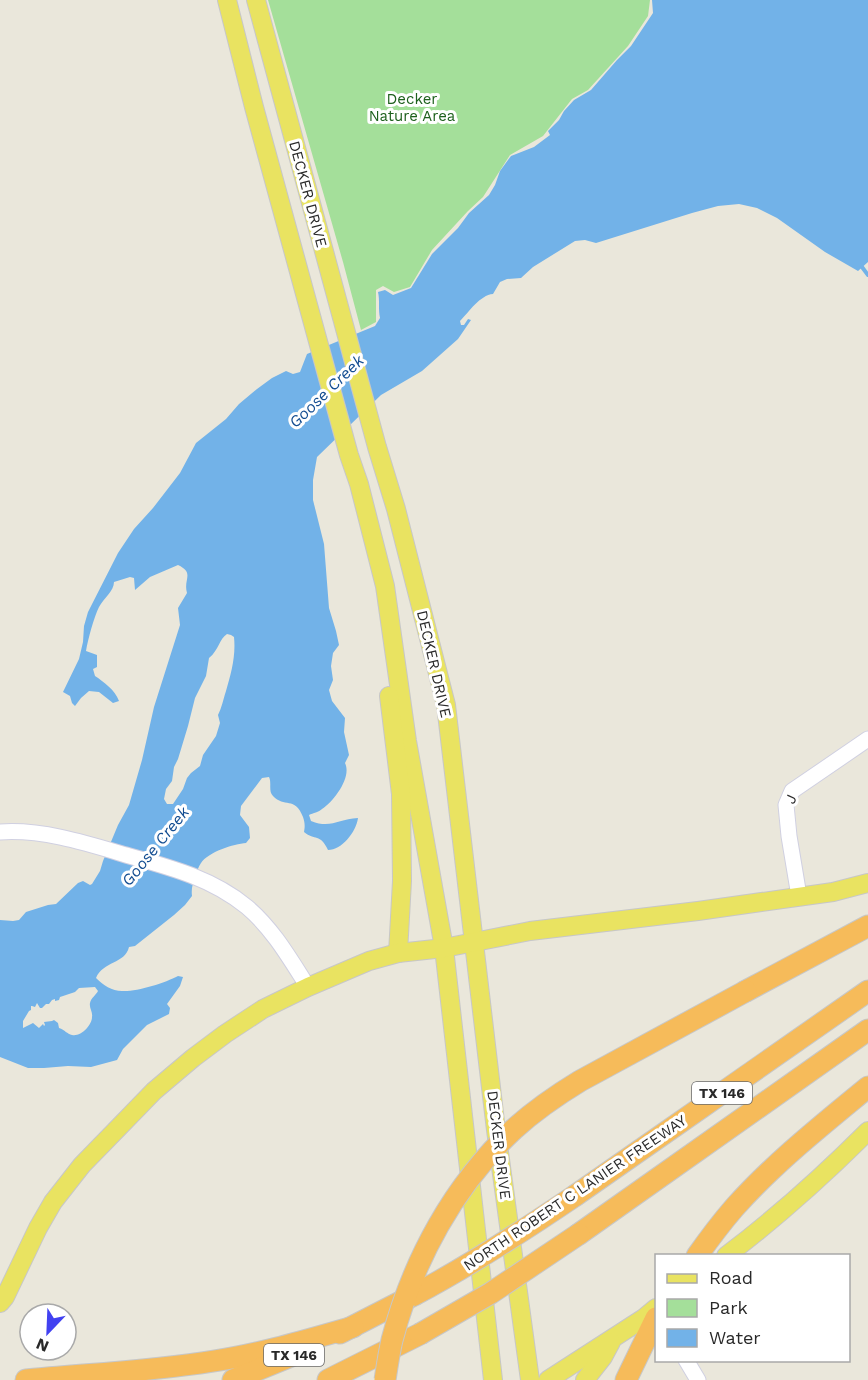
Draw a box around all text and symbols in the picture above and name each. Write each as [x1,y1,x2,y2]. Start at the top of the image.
park label: Decker Nature Area [369,90,456,125]
street label: DECKER DRIVE [285,139,331,249]
water label: Goose Creek [285,350,369,432]
street label: DECKER DRIVE [413,609,455,719]
street label: J [781,791,801,807]
water label: Goose Creek [118,802,194,890]
road number: TX 146 [692,1082,752,1104]
street label: DECKER DRIVE [483,1090,515,1200]
street label: NORTH ROBERT C LANIER FREEWAY [460,1111,690,1275]
legend [655,1254,850,1362]
text: Road [709,1267,753,1288]
text: Park [709,1297,748,1318]
north arrow [18,1302,78,1362]
text: Water [709,1327,761,1348]
text: N [33,1334,52,1356]
road number: TX 146 [264,1344,324,1366]

